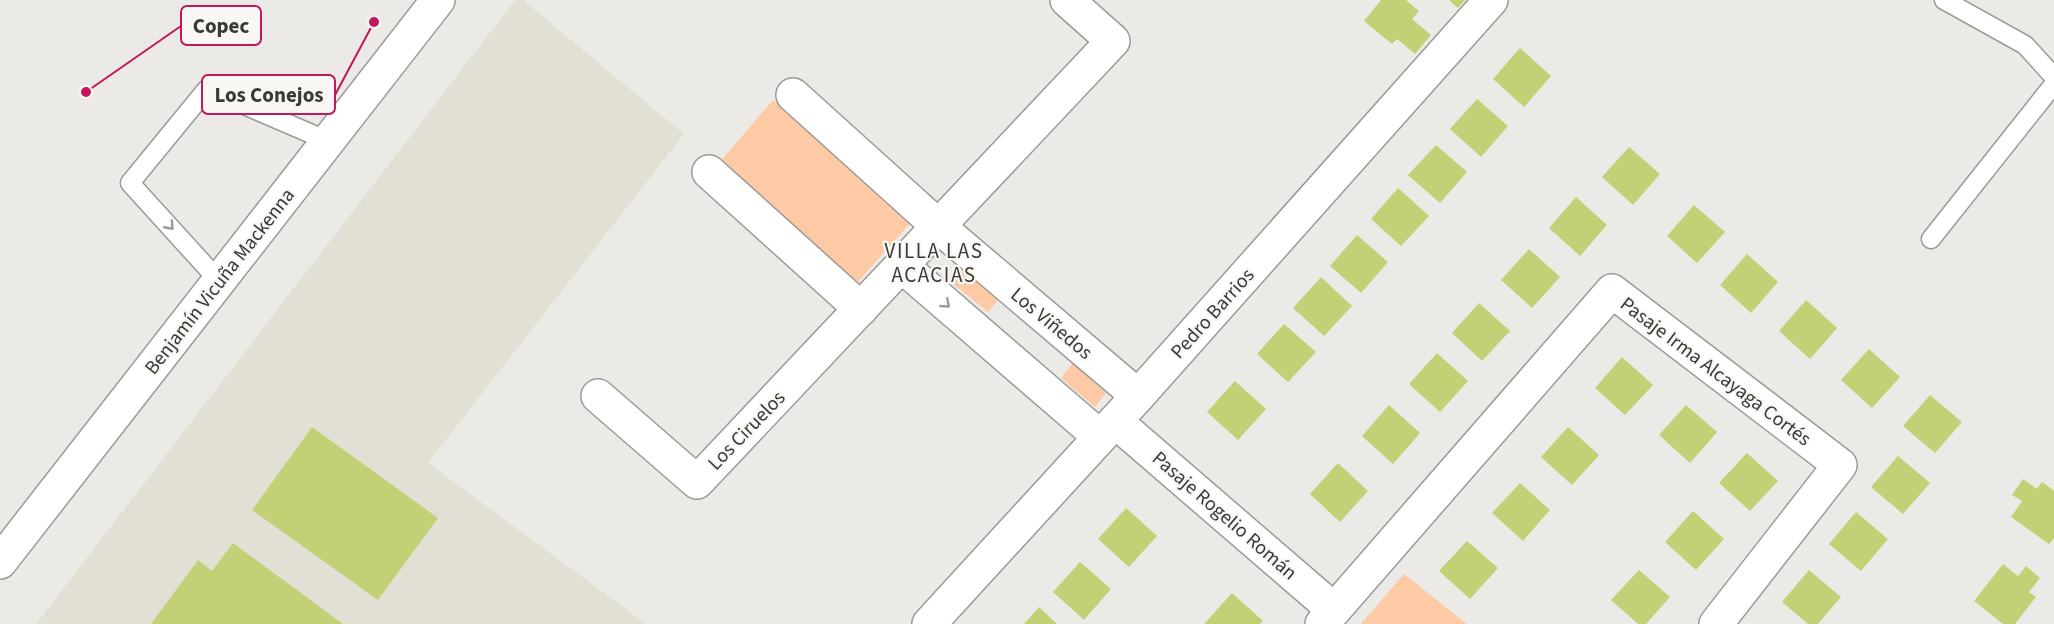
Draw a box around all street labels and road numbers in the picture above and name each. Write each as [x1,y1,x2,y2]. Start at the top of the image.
street label: Benjamín Vicuña Mackenna [138,183,301,381]
street label: Pedro Barrios [1164,262,1261,365]
street label: Los Viñedos [1004,281,1098,366]
street label: Pasaje Irma Alcayaga Cortés [1614,291,1817,453]
street label: Los Ciruelos [702,385,792,477]
street label: Pasaje Rogelio Román [1146,445,1303,587]

